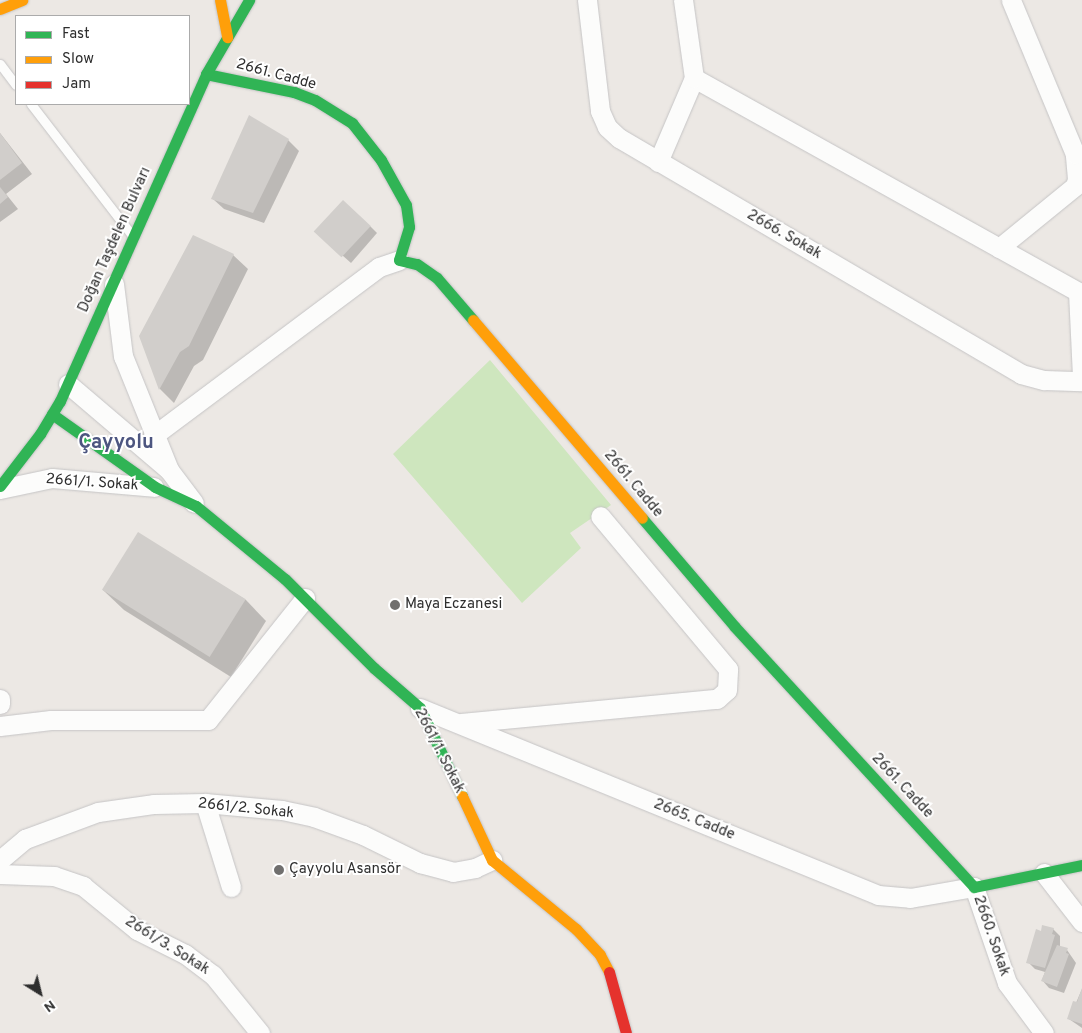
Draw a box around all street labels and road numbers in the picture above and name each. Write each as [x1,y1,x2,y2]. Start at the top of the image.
street label: 2661. Cadde [234,56,318,94]
street label: Doğan Taşdelen Bulvarı [75,164,155,316]
street label: 2666. Sokak [743,206,825,264]
street label: 2661. Cadde [600,447,666,521]
street label: 2661/1. Sokak [45,471,139,495]
street label: 2661/1. Sokak [410,705,468,797]
street label: 2661. Cadde [867,750,937,822]
street label: 2661/2. Sokak [197,795,295,823]
street label: 2665. Cadde [651,796,737,844]
street label: 2660. Sokak [969,893,1013,979]
street label: 2661/3. Sokak [121,913,213,979]

